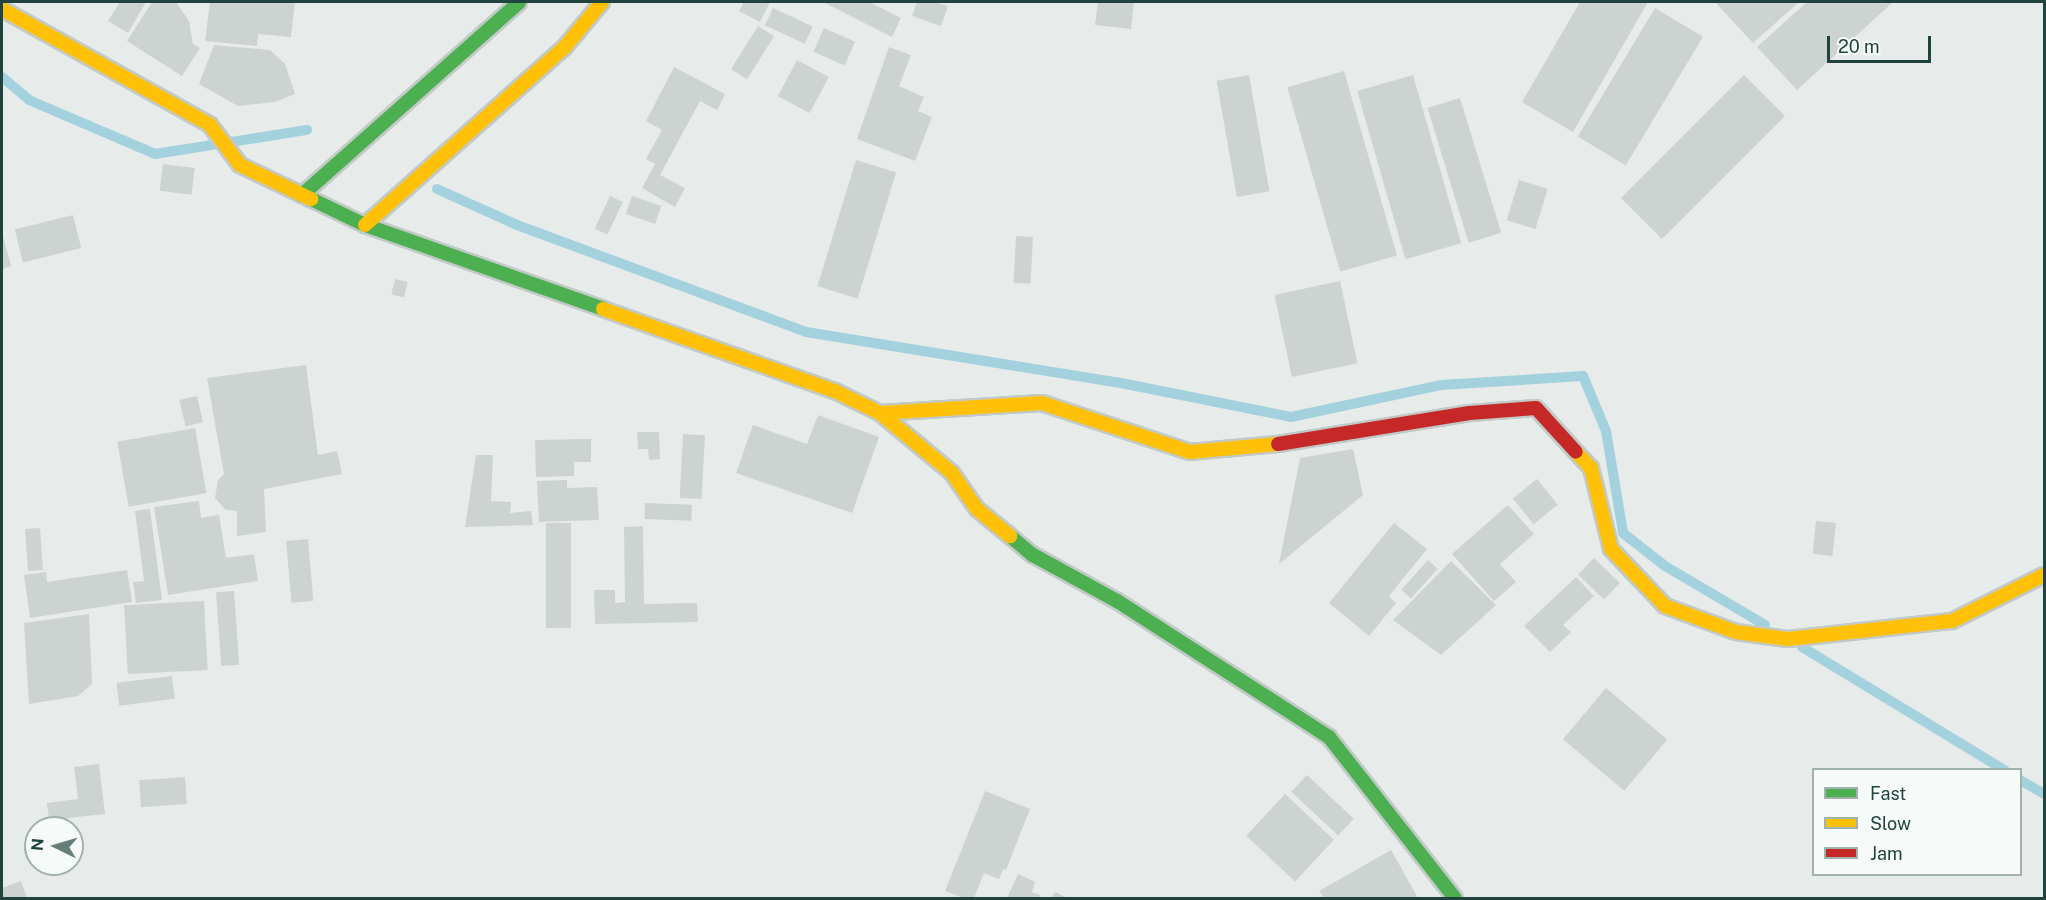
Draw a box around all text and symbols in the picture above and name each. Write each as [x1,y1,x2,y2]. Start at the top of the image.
scale bar [1830,24,1934,62]
text: 20 m [1838,36,1880,57]
legend [1812,768,2022,876]
text: Fast [1870,783,1906,804]
text: Slow [1870,813,1911,834]
north arrow [24,816,84,876]
text: N [28,838,48,852]
text: Jam [1870,843,1903,864]

